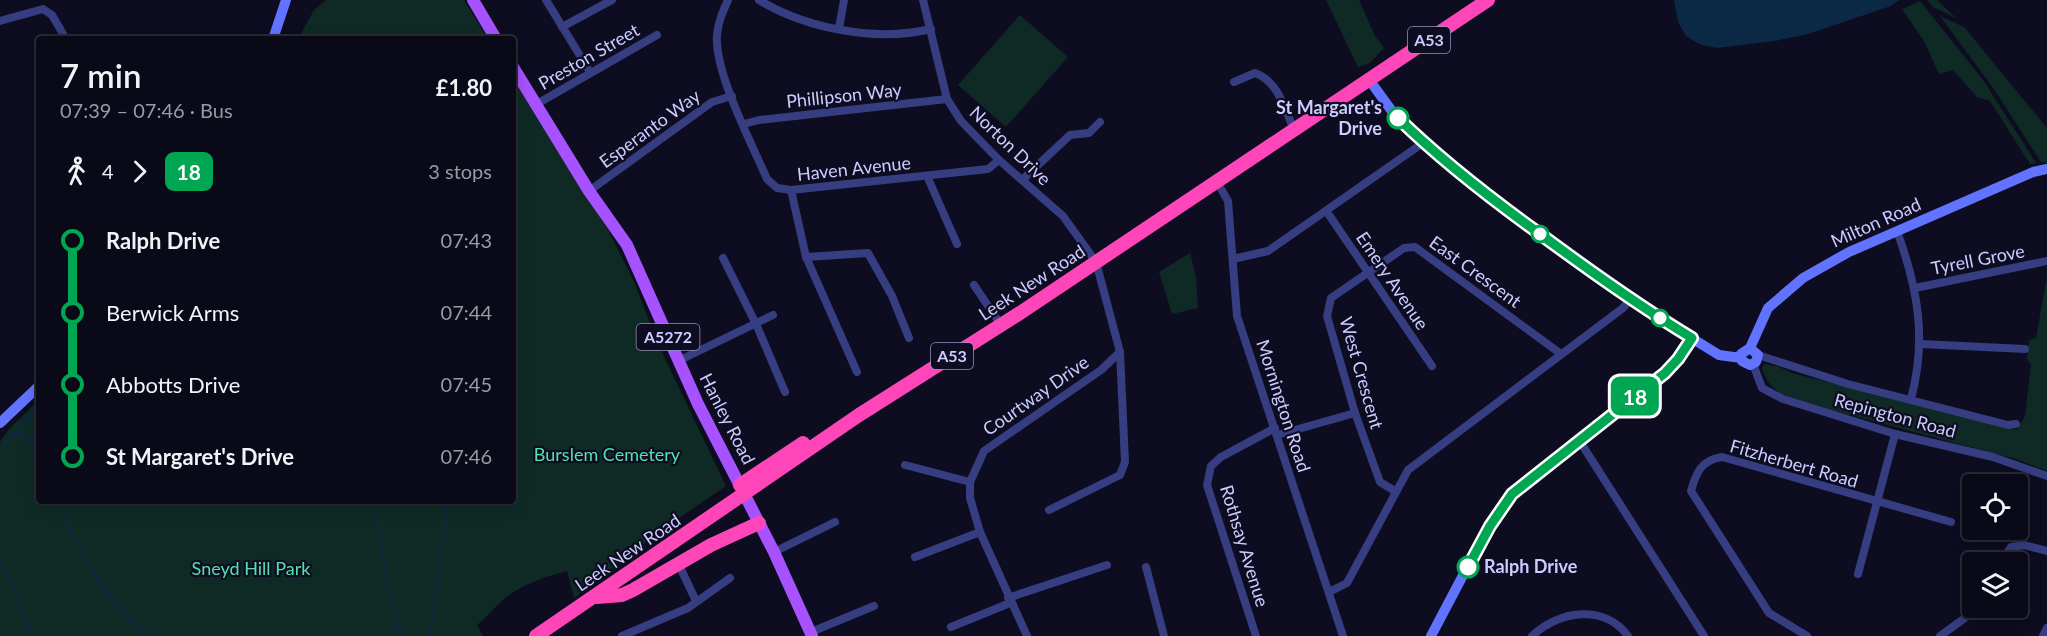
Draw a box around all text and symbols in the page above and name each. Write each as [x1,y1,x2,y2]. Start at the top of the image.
street label: Preston Street [534,18,643,94]
road number: A53 [1408,27,1450,53]
text: 7 min [60,55,141,95]
text: £1.80 [436,74,492,101]
street label: Phillipson Way [785,78,903,112]
street label: Esperanto Way [595,84,705,172]
place label: St Margaret's Drive [1276,96,1382,139]
text: 07:39 – 07:46 · Bus [60,98,233,122]
street label: Norton Drive [966,101,1056,189]
marker: St Margaret's Drive [1387,107,1409,129]
street label: Haven Avenue [796,151,912,185]
icon: walk [60,155,93,188]
icon: forward [123,155,156,188]
text: 4 [102,159,114,183]
text: 18 [177,159,201,184]
text: 3 stops [428,159,492,183]
street label: Milton Road [1827,192,1924,252]
unlabelled marker [1531,225,1549,243]
text: Ralph Drive [106,227,220,254]
street label: Emery Avenue [1352,227,1434,334]
text: 07:43 [441,228,492,252]
street label: East Crescent [1425,231,1526,312]
street label: Tyrell Grove [1929,239,2026,279]
street label: Leek New Road [974,240,1089,325]
text: Berwick Arms [106,299,239,326]
text: 07:44 [441,300,492,324]
unlabelled marker [1651,309,1669,327]
street label: West Crescent [1335,314,1389,432]
road number: A5272 [636,324,700,350]
street label: Mornington Road [1252,337,1316,475]
road number: A53 [931,343,973,369]
street label: Courtway Drive [978,351,1093,440]
street label: Hanley Road [696,369,760,468]
text: Abbotts Drive [106,371,240,398]
text: 07:45 [441,372,492,396]
line badge: 18 [1608,376,1662,416]
text: 18 [1623,384,1647,409]
street label: Repington Road [1832,388,1959,442]
street label: Fitzherbert Road [1728,434,1861,492]
text: St Margaret's Drive [106,443,294,470]
park label: Burslem Cemetery [534,443,681,465]
text: 07:46 [441,444,492,468]
map controls [1962,474,2028,618]
button: locate [1962,474,2028,540]
street label: Rothsay Avenue [1216,482,1274,609]
street label: Leek New Road [570,509,684,596]
button: layers [1962,552,2028,618]
place label: Ralph Drive [1484,555,1578,577]
marker: Ralph Drive [1457,556,1479,578]
park label: Sneyd Hill Park [192,557,311,579]

